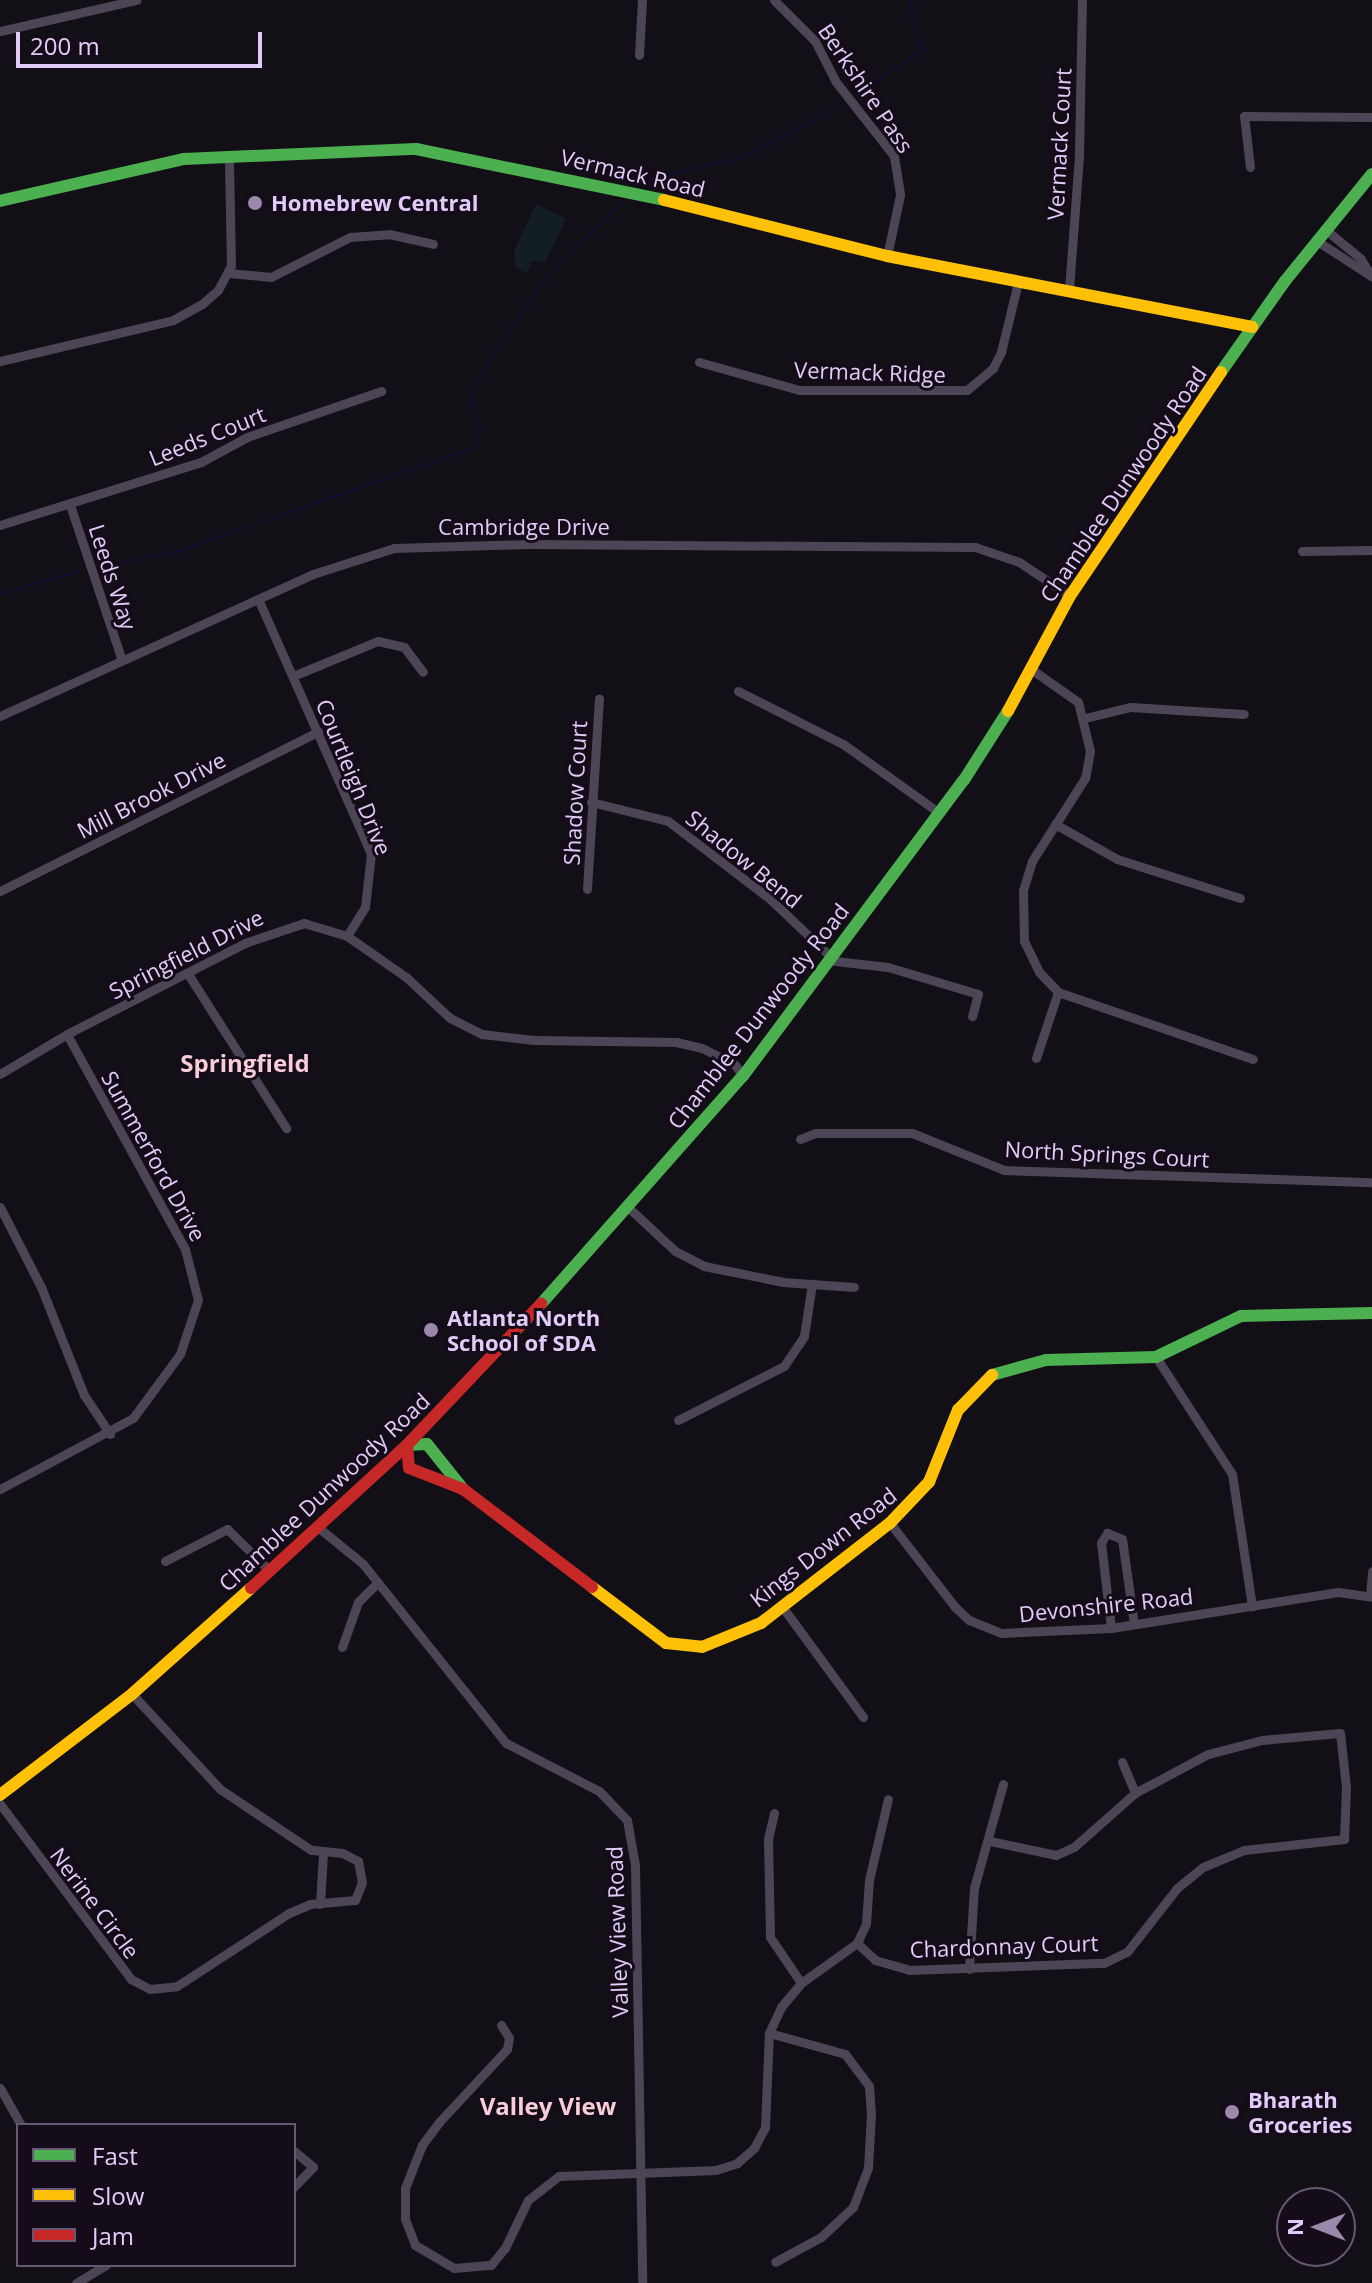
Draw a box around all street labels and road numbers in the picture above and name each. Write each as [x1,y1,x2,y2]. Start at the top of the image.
street label: Berkshire Pass [813,18,919,158]
street label: Vermack Court [1042,67,1076,221]
street label: Vermack Road [558,144,708,202]
street label: Vermack Ridge [794,356,946,388]
street label: Chamblee Dunwoody Road [1034,361,1212,607]
street label: Leeds Court [145,401,269,471]
street label: Cambridge Drive [438,514,610,540]
street label: Leeds Way [84,521,142,633]
street label: Courtleigh Drive [311,695,397,859]
street label: Shadow Court [558,720,592,866]
street label: Mill Brook Drive [72,746,230,844]
street label: Shadow Bend [681,804,807,914]
street label: Chamblee Dunwoody Road [662,898,854,1134]
street label: Springfield Drive [105,904,267,1004]
street label: Summerford Drive [96,1066,212,1246]
street label: North Springs Court [1004,1135,1210,1173]
street label: Chamblee Dunwoody Road [213,1387,435,1597]
street label: Kings Down Road [744,1482,902,1612]
street label: Devonshire Road [1018,1583,1194,1627]
street label: Nerine Circle [45,1842,145,1964]
street label: Valley View Road [601,1846,633,2018]
street label: Chardonnay Court [909,1930,1099,1962]

